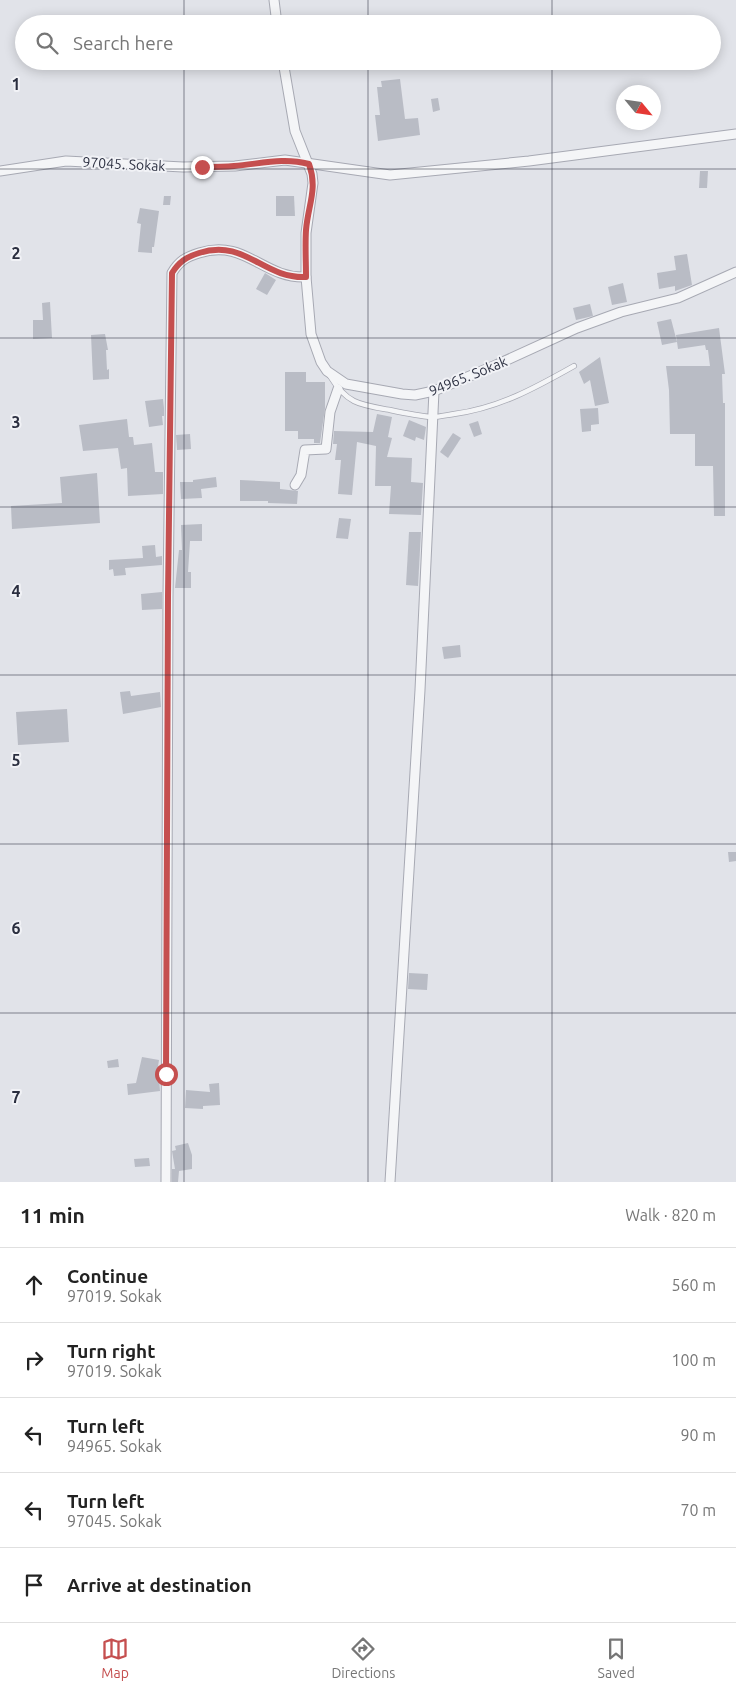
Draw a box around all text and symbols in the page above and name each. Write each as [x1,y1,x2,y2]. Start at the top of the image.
search box [15,15,721,70]
icon: search [33,29,61,57]
text: Search here [73,32,173,54]
text: 1 [11,75,21,93]
north arrow [616,85,661,130]
street label: 97045. Sokak [82,154,166,174]
route end [191,156,214,179]
text: 2 [11,244,21,262]
street label: 94965. Sokak [427,353,509,399]
text: 3 [11,413,21,431]
text: 4 [11,582,21,600]
text: 5 [11,751,21,769]
text: 6 [11,919,21,937]
route start [155,1063,178,1086]
text: 7 [11,1088,21,1106]
text: 11 min [20,1203,85,1227]
text: Walk · 820 m [625,1206,716,1224]
text: Continue [67,1265,148,1287]
icon: ahead [20,1271,48,1299]
text: 560 m [671,1276,716,1294]
text: 97019. Sokak [67,1287,162,1305]
text: Turn right [67,1340,155,1362]
icon: right [20,1346,48,1374]
text: 100 m [671,1351,716,1369]
text: 97019. Sokak [67,1362,162,1380]
text: Turn left [67,1415,145,1437]
icon: left [20,1421,48,1449]
text: 90 m [680,1426,716,1444]
text: 94965. Sokak [67,1437,162,1455]
text: Turn left [67,1490,145,1512]
icon: left [20,1496,48,1524]
text: 70 m [680,1501,716,1519]
text: 97045. Sokak [67,1512,162,1530]
icon: arrive [20,1571,48,1599]
text: Arrive at destination [67,1574,252,1596]
tab: Map [101,1635,129,1681]
tab: Directions [331,1635,395,1681]
tab: Saved [598,1635,635,1681]

